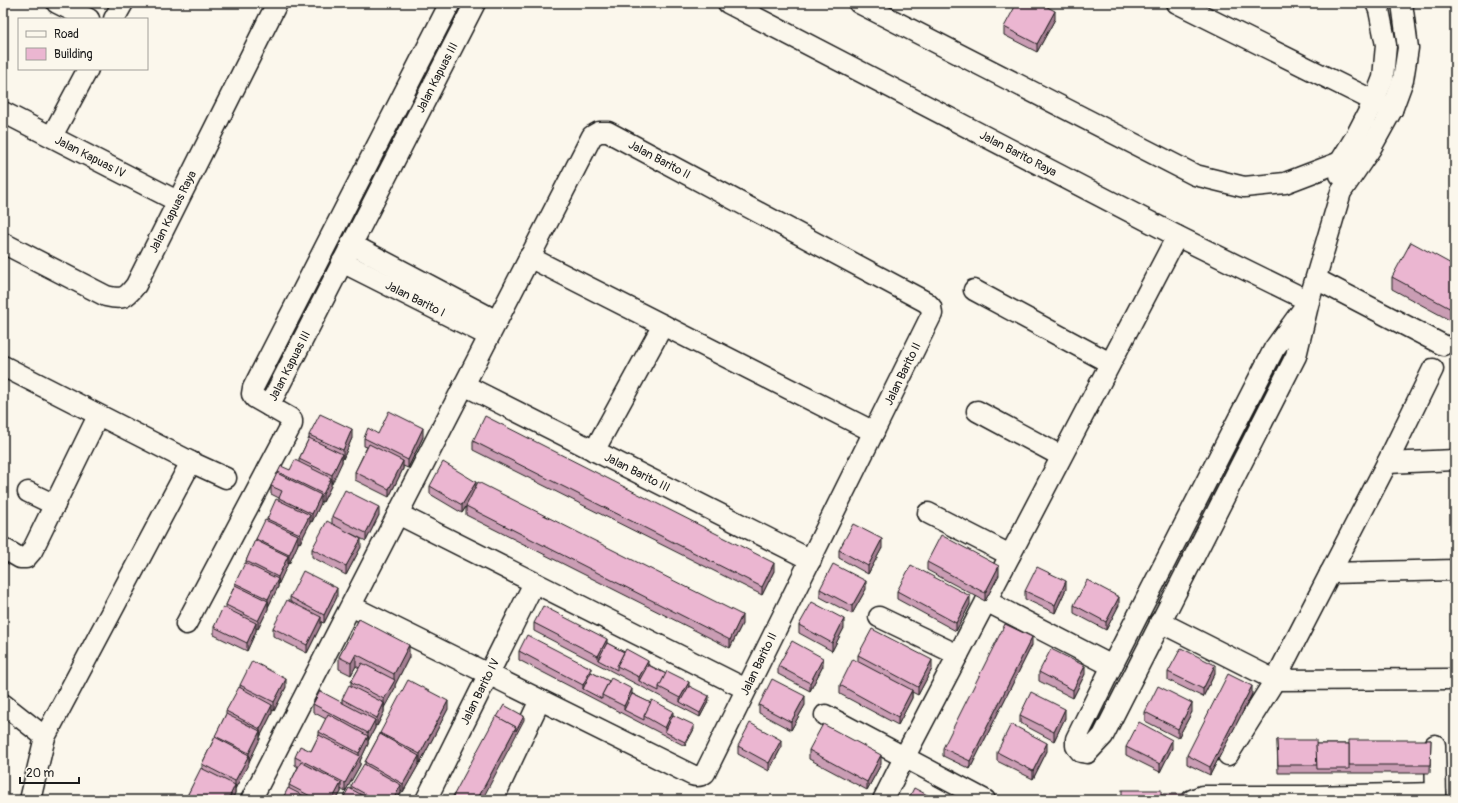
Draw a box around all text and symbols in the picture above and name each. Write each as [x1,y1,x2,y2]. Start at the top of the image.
legend [18,18,148,70]
text: Road [54,27,79,42]
street label: Jalan Kapuas III [413,40,461,115]
text: Building [54,47,93,62]
street label: Jalan Barito Raya [977,127,1060,180]
street label: Jalan Kapuas IV [52,132,128,181]
street label: Jalan Barito II [626,137,693,182]
street label: Jalan Kapuas Raya [146,168,200,255]
street label: Jalan Barito I [383,278,448,320]
street label: Jalan Kapuas III [265,328,314,404]
street label: Jalan Barito II [881,340,925,408]
street label: Jalan Barito III [602,450,673,495]
street label: Jalan Barito II [737,630,781,698]
street label: Jalan Barito IV [457,656,503,727]
scale bar [20,759,79,785]
text: 20 m [26,766,55,781]

